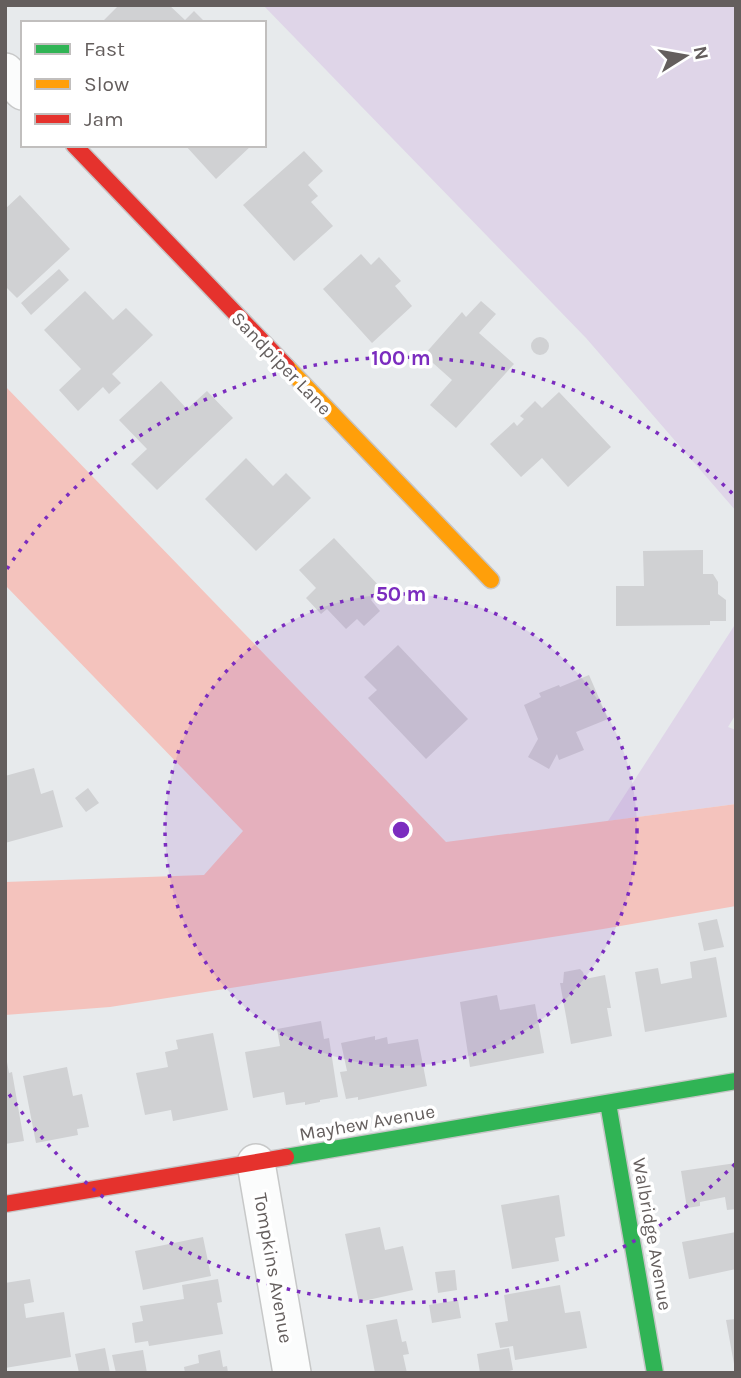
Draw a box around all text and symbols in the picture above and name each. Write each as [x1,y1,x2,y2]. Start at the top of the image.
legend [21,21,266,147]
north arrow [650,21,720,91]
text: Fast [84,37,125,61]
text: N [689,44,713,62]
text: Slow [84,72,129,96]
text: Jam [84,107,124,131]
street label: Sandpiper Lane [227,308,336,420]
text: 100 m [371,346,431,370]
text: 50 m [376,582,426,606]
centre of rings [389,818,413,842]
street label: Mayhew Avenue [298,1100,437,1146]
street label: Walbridge Avenue [628,1156,676,1312]
street label: Tompkins Avenue [249,1191,297,1345]

